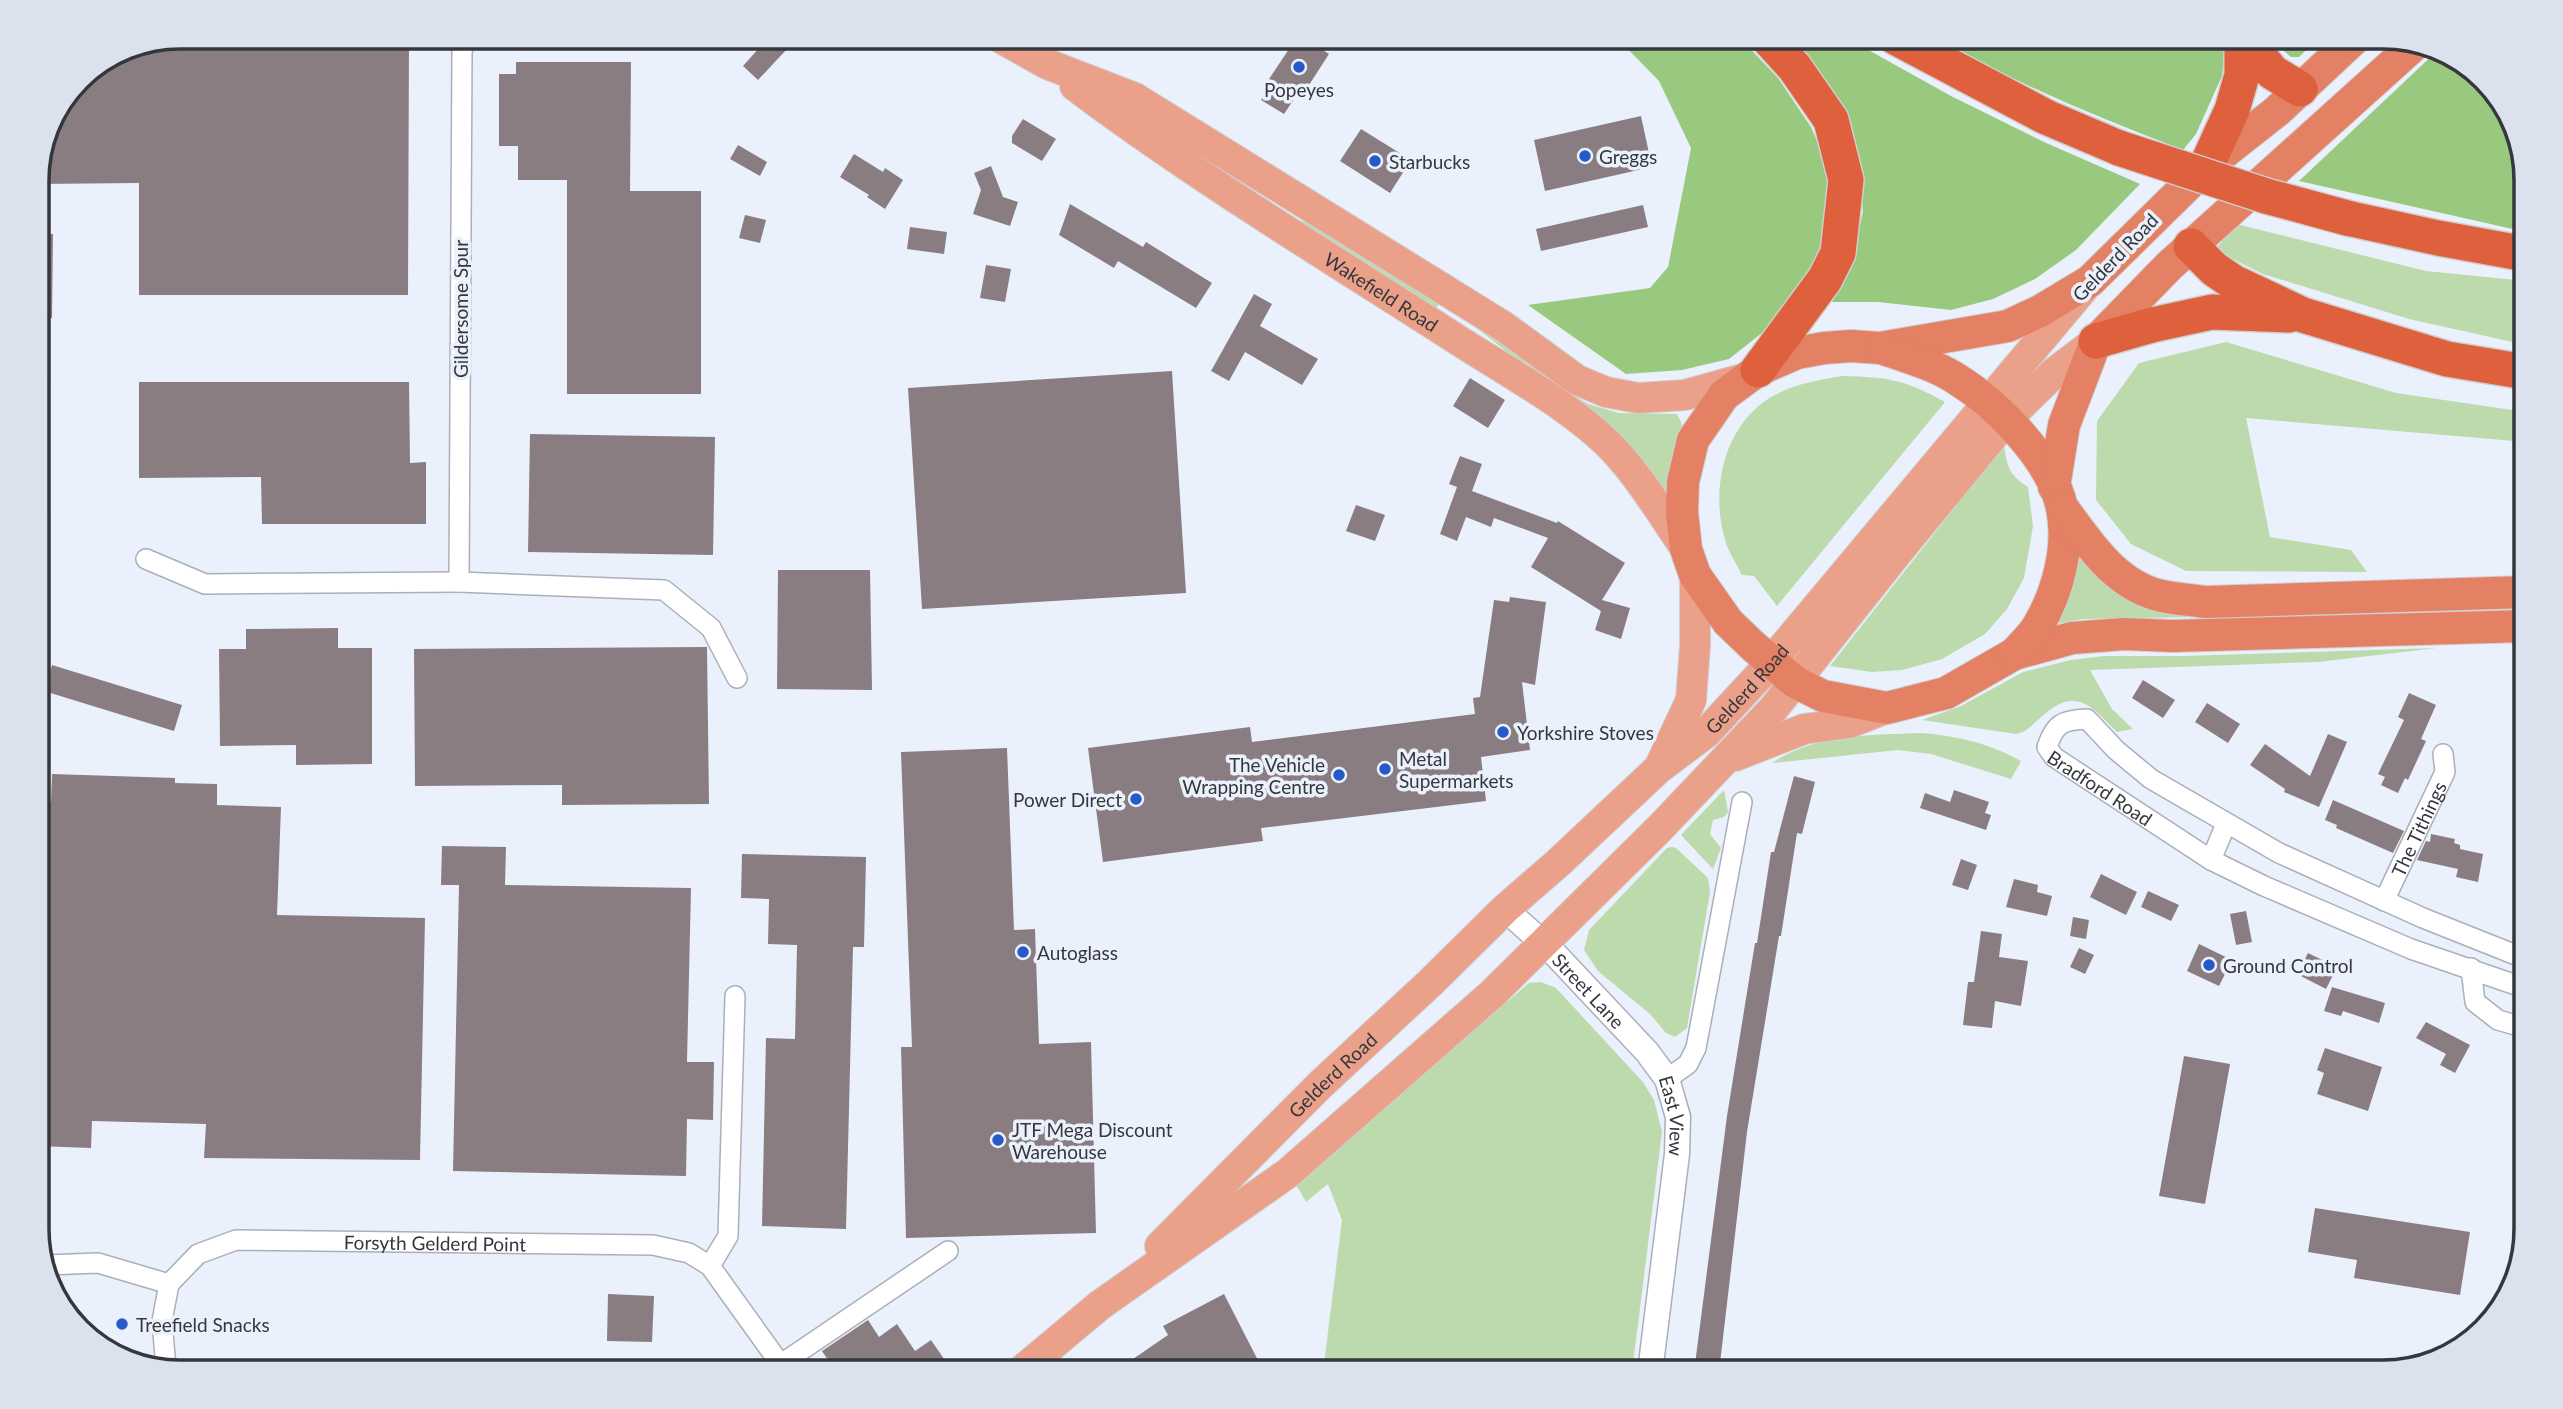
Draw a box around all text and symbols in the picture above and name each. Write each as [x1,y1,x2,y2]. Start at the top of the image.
marker: Popeyes [1291,59,1307,75]
place label: Popeyes [1264,78,1334,101]
place label: Greggs [1599,145,1657,168]
marker: Greggs [1577,148,1593,164]
place label: Starbucks [1389,150,1470,173]
marker: Starbucks [1367,153,1383,169]
street label: Gelderd Road [2067,208,2163,306]
street label: Gildersome Spur [449,240,472,378]
street label: Wakefield Road [1320,247,1443,336]
street label: Gelderd Road [1700,639,1793,738]
place label: Yorkshire Stoves [1517,721,1654,744]
marker: Yorkshire Stoves [1495,724,1511,740]
street label: Bradford Road [2044,745,2157,830]
place label: Metal Supermarkets [1399,747,1513,792]
place label: The Vehicle Wrapping Centre [1182,753,1325,798]
marker: Metal Supermarkets [1377,761,1393,777]
marker: The Vehicle Wrapping Centre [1331,767,1347,783]
street label: The Tithings [2386,777,2450,880]
place label: Power Direct [1013,788,1122,811]
marker: Power Direct [1128,791,1144,807]
place label: Autoglass [1037,941,1118,964]
marker: Autoglass [1015,944,1031,960]
street label: Street Lane [1548,948,1630,1033]
place label: Ground Control [2223,954,2353,977]
marker: Ground Control [2201,957,2217,973]
street label: Gelderd Road [1283,1027,1381,1122]
street label: East View [1655,1073,1690,1156]
place label: JTF Mega Discount Warehouse [1012,1118,1173,1163]
marker: JTF Mega Discount Warehouse [990,1132,1006,1148]
street label: Forsyth Gelderd Point [344,1230,526,1255]
place label: Treefield Snacks [136,1313,270,1336]
marker: Treefield Snacks [114,1316,130,1332]

